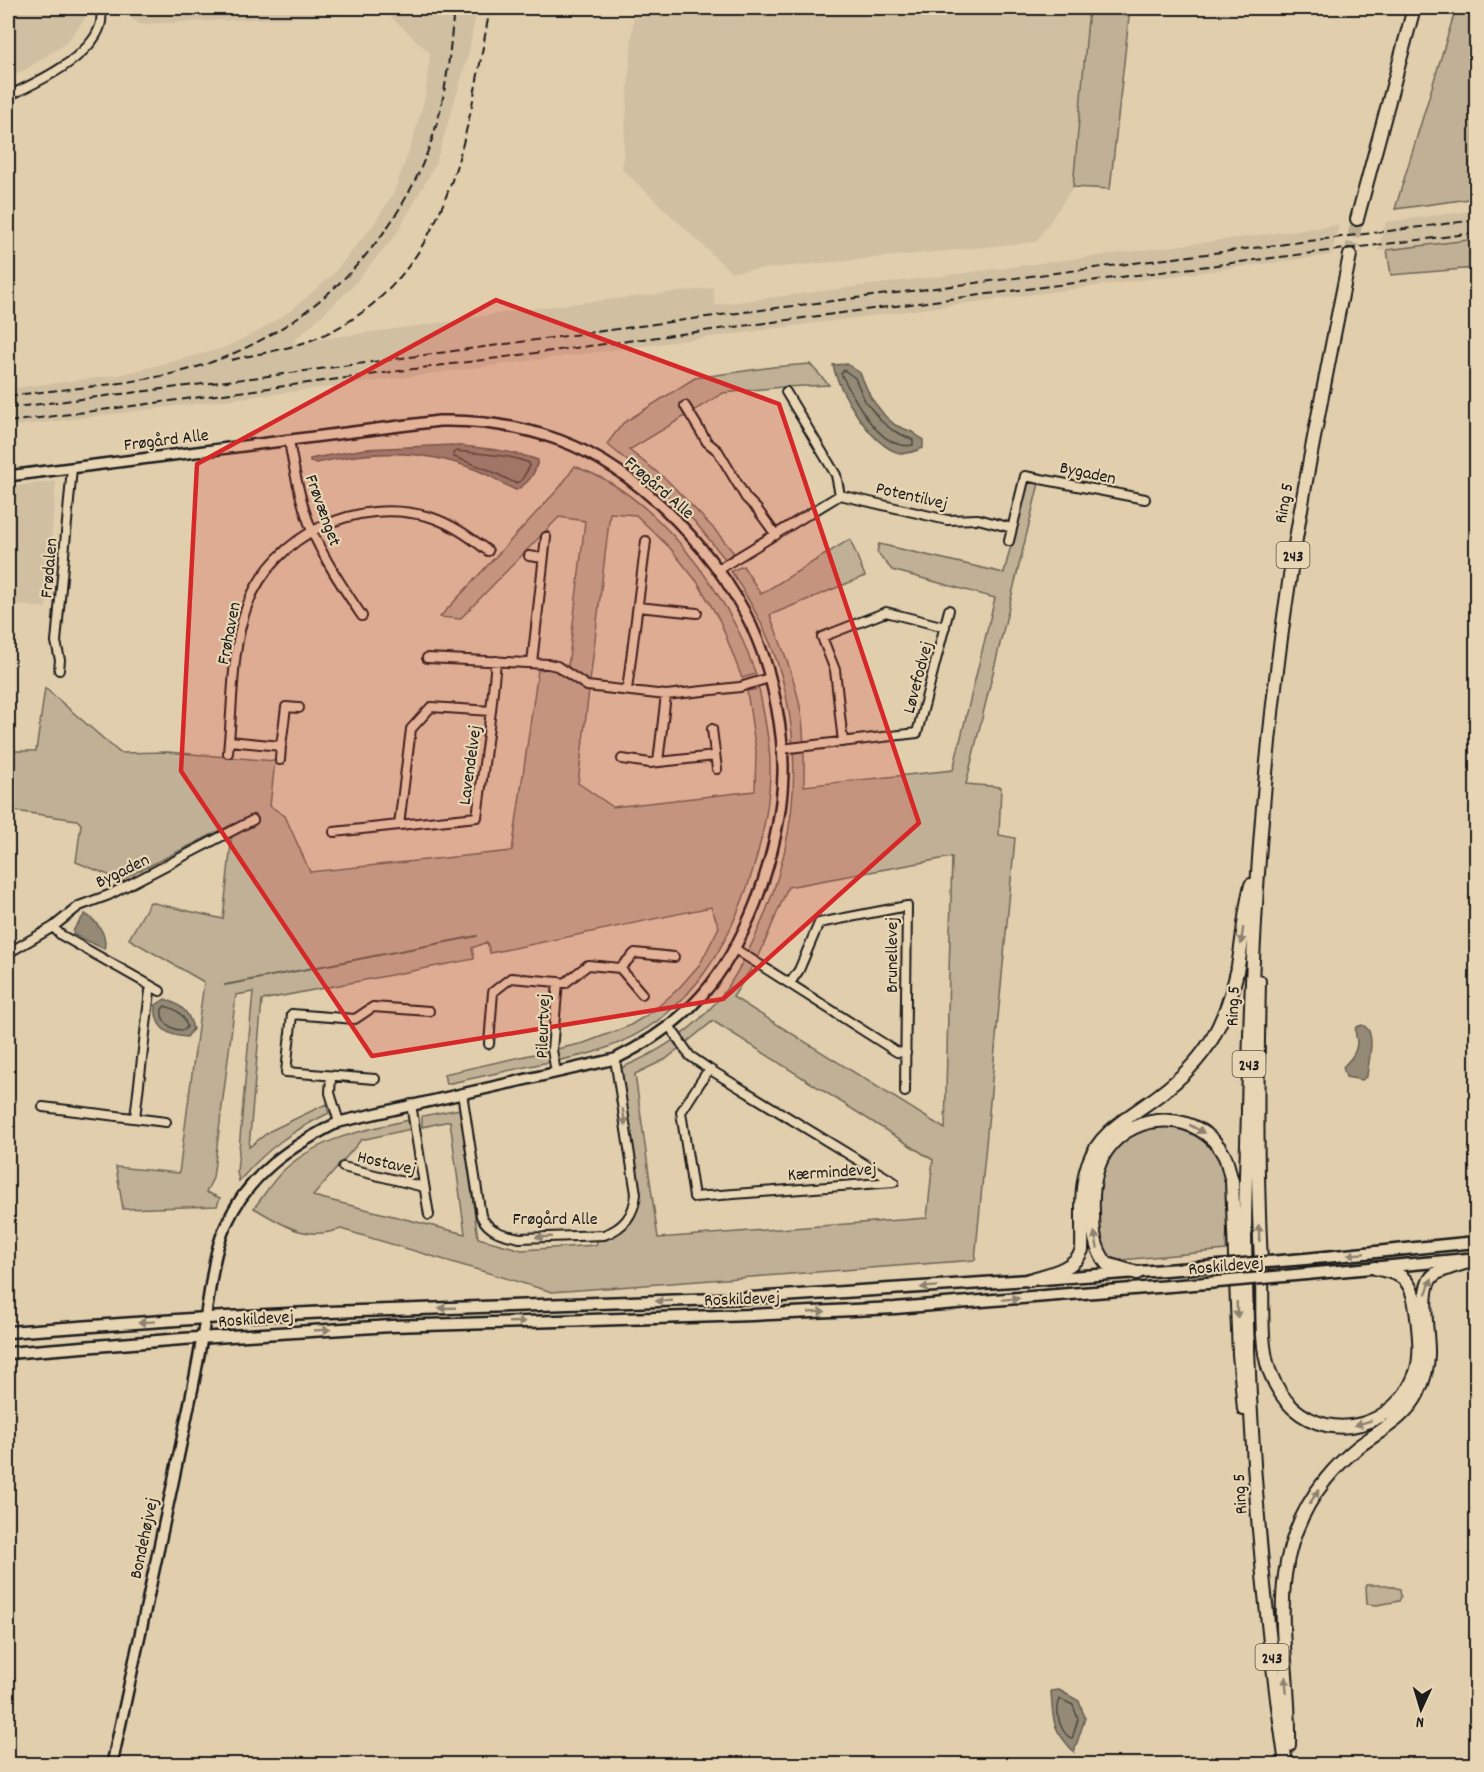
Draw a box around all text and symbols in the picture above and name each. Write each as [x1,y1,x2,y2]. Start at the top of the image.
street label: Frøgård Alle [123,424,210,459]
street label: Frøgård Alle [618,452,699,526]
street label: Bygaden [1057,456,1118,493]
street label: Frøvænget [297,472,346,551]
street label: Potentilvej [873,477,950,518]
street label: Ring 5 [1270,481,1301,526]
street label: Frødalen [35,537,66,599]
road number: 243 [1276,542,1310,568]
street label: Frøhaven [212,600,249,667]
street label: Løvefodvej [898,639,941,716]
street label: Lavendelvej [454,724,489,807]
street label: Bygaden [92,849,154,896]
street label: Brunellevej [881,917,906,993]
one-way arrow [1237,927,1246,946]
street label: Ring 5 [1221,985,1248,1027]
street label: Pileurtvej [531,993,558,1059]
road number: 243 [1232,1051,1266,1077]
one-way arrow [619,1107,628,1126]
one-way arrow [1189,1124,1206,1134]
street label: Hostavej [354,1146,418,1183]
street label: Kærmindevej [787,1158,877,1189]
street label: Frøgård Alle [512,1208,598,1233]
one-way arrow [1255,1223,1264,1242]
one-way arrow [1090,1231,1100,1249]
one-way arrow [534,1232,553,1242]
one-way arrow [1346,1249,1365,1259]
street label: Roskildevej [1187,1252,1265,1283]
one-way arrow [1424,1277,1434,1295]
one-way arrow [920,1282,939,1292]
street label: Roskildevej [704,1287,780,1314]
one-way arrow [1002,1294,1021,1304]
one-way arrow [655,1296,674,1306]
one-way arrow [1233,1301,1242,1320]
one-way arrow [438,1303,457,1313]
street label: Roskildevej [217,1305,295,1336]
one-way arrow [807,1307,826,1316]
one-way arrow [137,1317,156,1327]
one-way arrow [508,1318,527,1327]
one-way arrow [313,1326,332,1335]
one-way arrow [1354,1419,1372,1428]
street label: Ring 5 [1228,1473,1255,1515]
one-way arrow [1308,1489,1319,1505]
street label: Bondehøjvej [125,1496,166,1581]
road number: 243 [1256,1644,1288,1670]
one-way arrow [1282,1676,1291,1695]
north arrow [1391,1679,1451,1739]
text: N [1415,1710,1425,1733]

